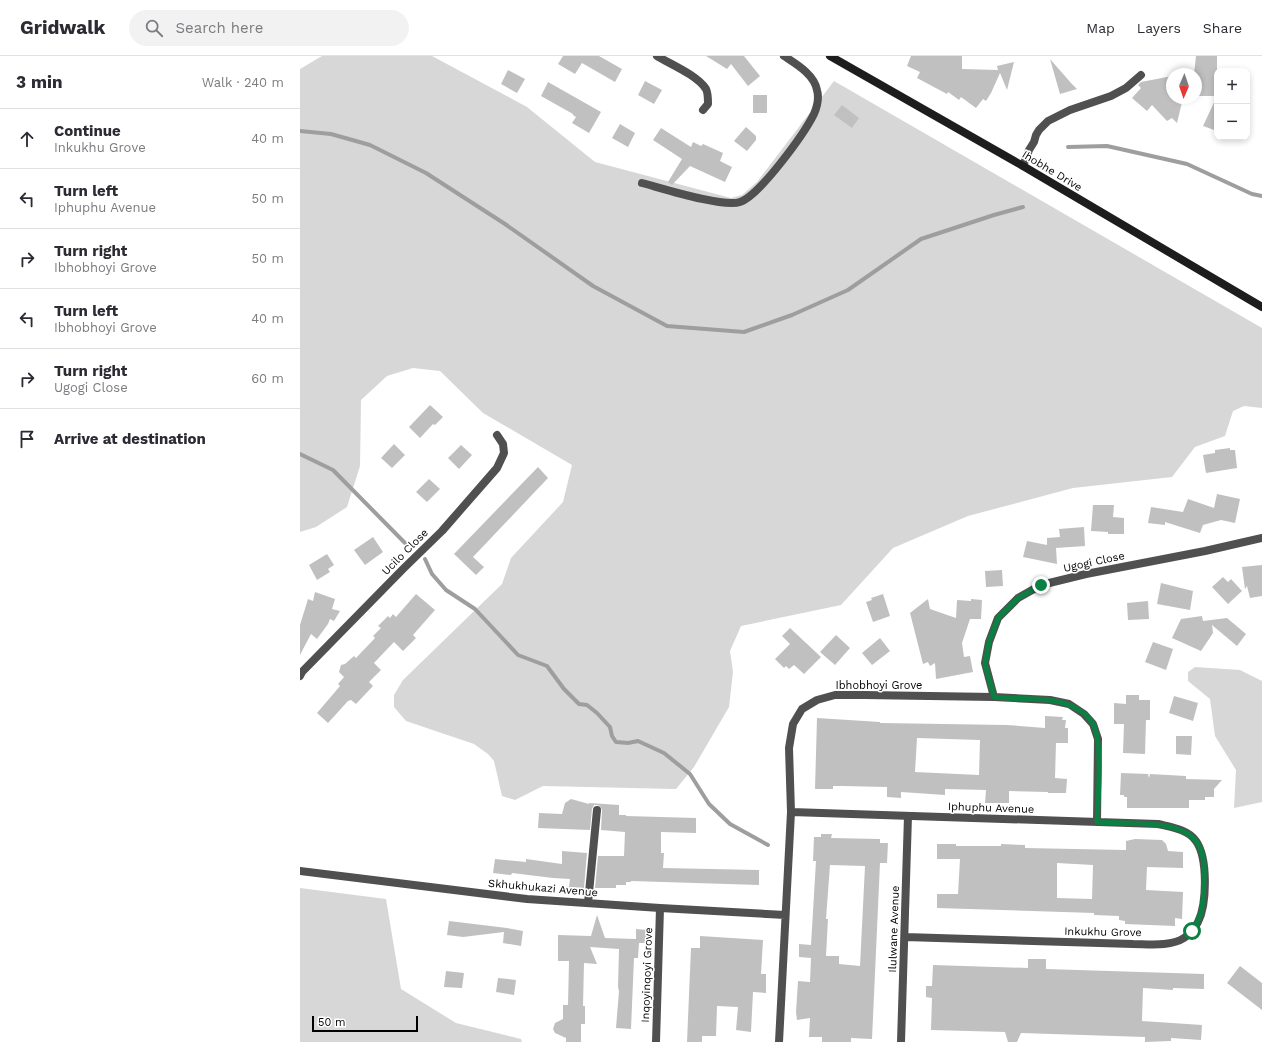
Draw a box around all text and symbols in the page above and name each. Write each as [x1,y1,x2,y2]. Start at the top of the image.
search box [129,10,409,46]
text: Gridwalk [20,16,105,39]
icon: search [143,17,165,39]
text: Search here [175,19,263,37]
text: Map [1086,20,1115,36]
text: Layers [1137,20,1181,36]
text: Share [1203,20,1242,36]
north arrow [1166,68,1202,104]
map controls [1214,68,1250,140]
button: + [1214,68,1250,104]
text: 3 min [16,72,62,92]
text: Walk · 240 m [202,75,284,90]
button: − [1214,104,1250,140]
text: Continue [54,122,121,140]
icon: ahead [16,128,38,150]
text: 40 m [251,131,284,146]
text: Inkukhu Grove [54,140,146,155]
street label: Ihobhe Drive [1020,148,1084,194]
text: Turn left [54,182,118,200]
icon: left [16,188,38,210]
text: 50 m [252,191,284,206]
text: Iphuphu Avenue [54,200,156,215]
text: Turn right [54,242,127,260]
icon: right [16,248,38,270]
text: 50 m [252,251,284,266]
text: Ibhobhoyi Grove [54,260,157,275]
text: Turn left [54,302,118,320]
icon: left [16,308,38,330]
text: 40 m [251,311,284,326]
text: Ibhobhoyi Grove [54,320,157,335]
text: Turn right [54,362,127,380]
icon: right [16,368,38,390]
text: 60 m [251,371,284,386]
text: Ugogi Close [54,380,128,395]
icon: arrive [16,428,38,450]
text: Arrive at destination [54,430,206,448]
street label: Ucilo Close [379,526,431,578]
street label: Ugogi Close [1062,549,1126,575]
route end [1032,576,1050,594]
street label: Ibhobhoyi Grove [836,679,922,692]
street label: Iphuphu Avenue [948,800,1034,816]
street label: Skhukhukazi Avenue [488,877,598,899]
street label: Ilulwane Avenue [886,885,902,973]
route start [1183,922,1201,940]
street label: Inkukhu Grove [1064,925,1142,939]
street label: Inqoyinqoyi Grove [639,927,655,1023]
scale bar [312,1014,418,1033]
text: 50 m [318,1016,345,1029]

